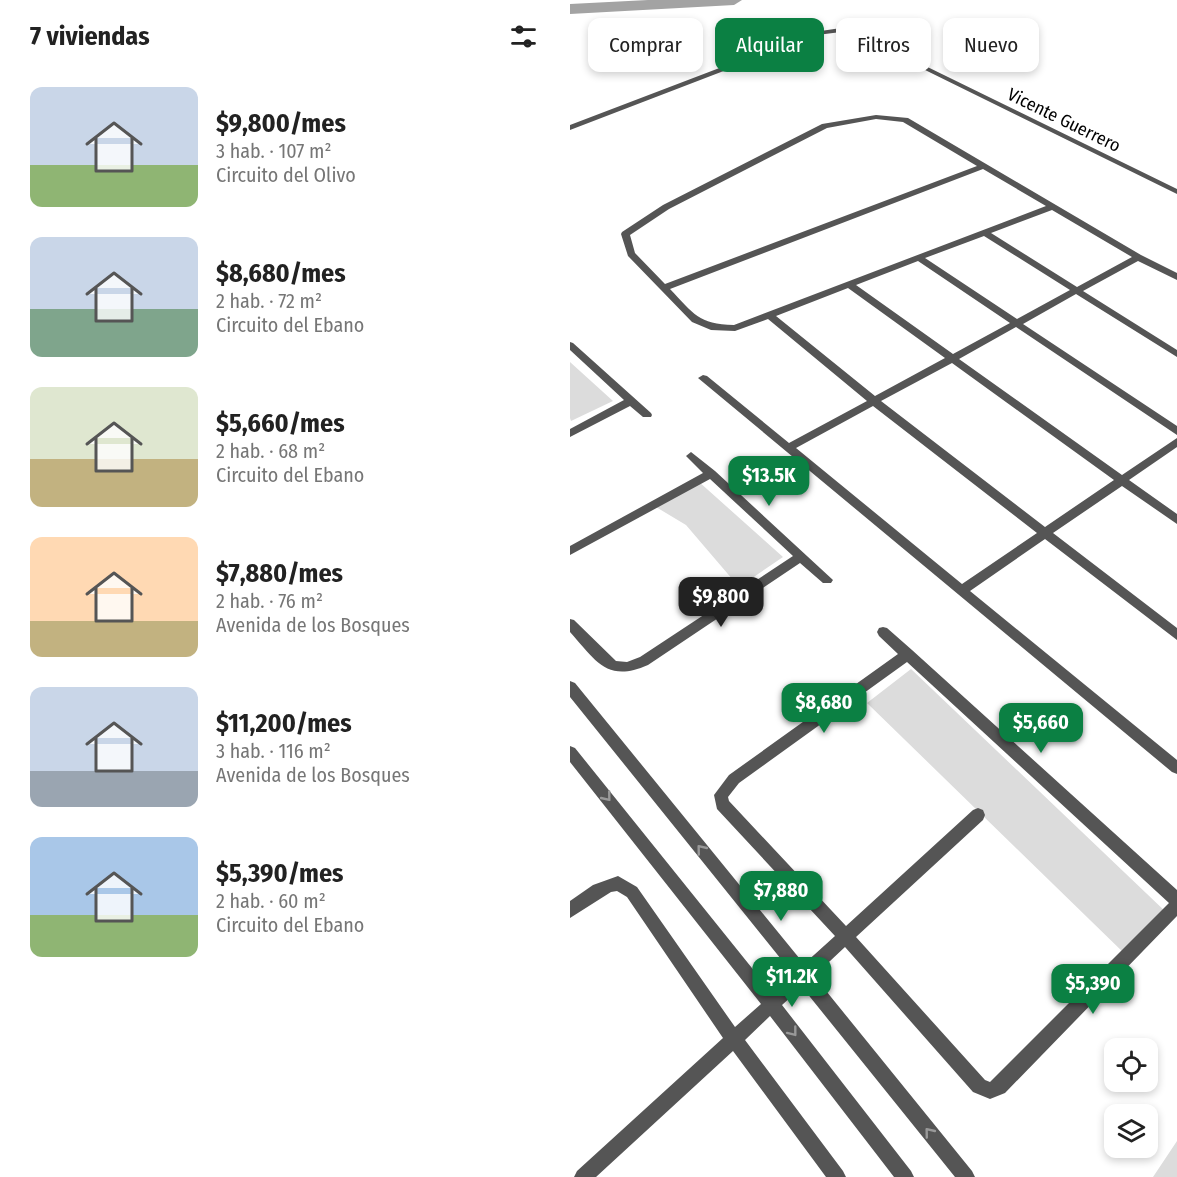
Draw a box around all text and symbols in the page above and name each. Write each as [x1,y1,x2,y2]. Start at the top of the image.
chip: Comprar [588,18,703,72]
chip: Alquilar [715,18,824,72]
chip: Filtros [836,18,931,72]
chip: Nuevo [943,18,1039,72]
icon: filters [507,20,540,53]
text: 7 viviendas [30,21,150,52]
street label: Vicente Guerrero [1004,83,1124,157]
text: $9,800/mes [216,108,346,139]
icon: home [78,111,150,183]
text: 3 hab. · 107 m² [216,139,332,163]
text: Circuito del Olivo [216,163,356,187]
text: $8,680/mes [216,258,346,289]
icon: home [78,261,150,333]
text: 2 hab. · 72 m² [216,289,322,313]
text: Circuito del Ebano [216,313,364,337]
text: $5,660/mes [216,408,345,439]
icon: home [78,411,150,483]
text: 2 hab. · 68 m² [216,439,325,463]
pin: $13.5K [720,456,818,507]
text: Circuito del Ebano [216,463,364,487]
text: $13.5K [742,463,796,487]
text: $7,880/mes [216,558,343,589]
icon: home [78,561,150,633]
pin: $9,800 [672,577,770,628]
text: $9,800 [693,584,749,608]
text: 2 hab. · 76 m² [216,589,323,613]
text: Avenida de los Bosques [216,613,410,637]
pin: $8,680 [775,683,873,734]
text: $8,680 [796,690,852,714]
pin: $5,660 [992,703,1090,754]
text: $11,200/mes [216,708,352,739]
text: $5,660 [1013,710,1069,734]
icon: home [78,711,150,783]
text: 3 hab. · 116 m² [216,739,331,763]
text: Avenida de los Bosques [216,763,410,787]
one-way arrow [599,791,610,802]
one-way arrow [697,845,708,856]
text: $5,390/mes [216,858,344,889]
icon: home [78,861,150,933]
pin: $7,880 [732,871,830,922]
text: $7,880 [754,878,808,902]
text: 2 hab. · 60 m² [216,889,326,913]
text: Circuito del Ebano [216,913,364,937]
pin: $11.2K [743,957,841,1008]
text: $11.2K [766,964,818,988]
pin: $5,390 [1044,964,1142,1015]
text: $5,390 [1065,971,1121,995]
one-way arrow [786,1025,797,1036]
map controls [1104,1038,1158,1158]
button: locate [1104,1038,1158,1092]
button: layers [1104,1104,1158,1158]
one-way arrow [925,1127,936,1138]

